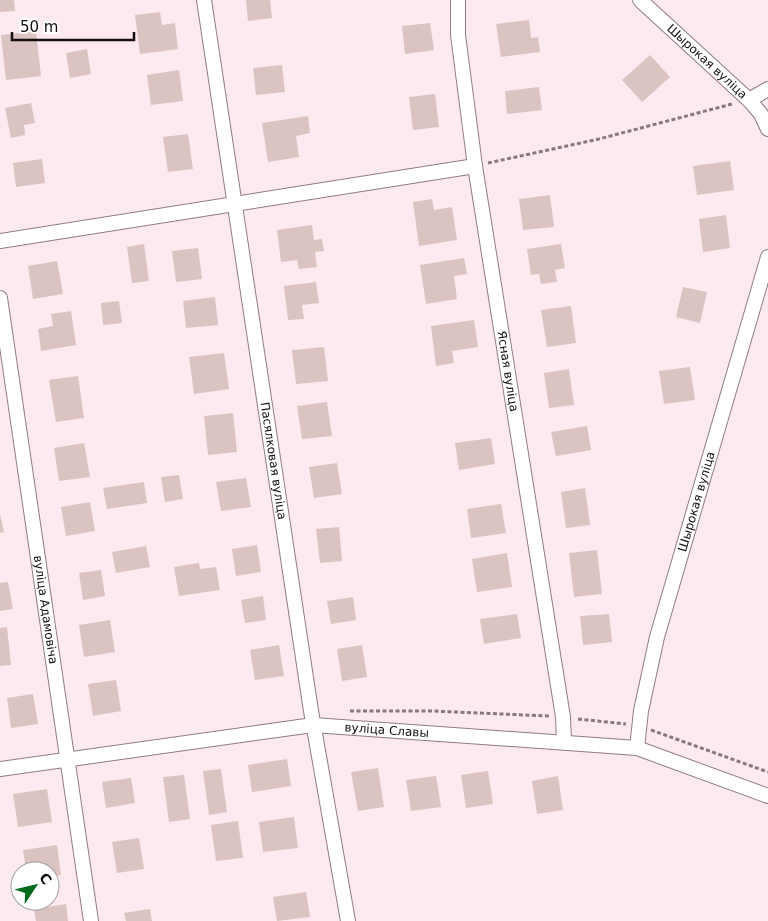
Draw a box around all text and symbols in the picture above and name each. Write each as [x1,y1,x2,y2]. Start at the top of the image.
scale bar [12,10,135,42]
text: 50 m [20,18,58,36]
street label: Шырокая вуліца [664,21,750,102]
street label: Ясная вуліца [494,330,521,413]
street label: Пасялковая вуліца [258,401,289,521]
street label: Шырокая вуліца [675,450,718,553]
street label: вуліца Адамовіча [31,554,60,665]
street label: вуліца Славы [344,720,429,740]
north arrow [10,861,60,911]
text: С [36,870,55,887]

